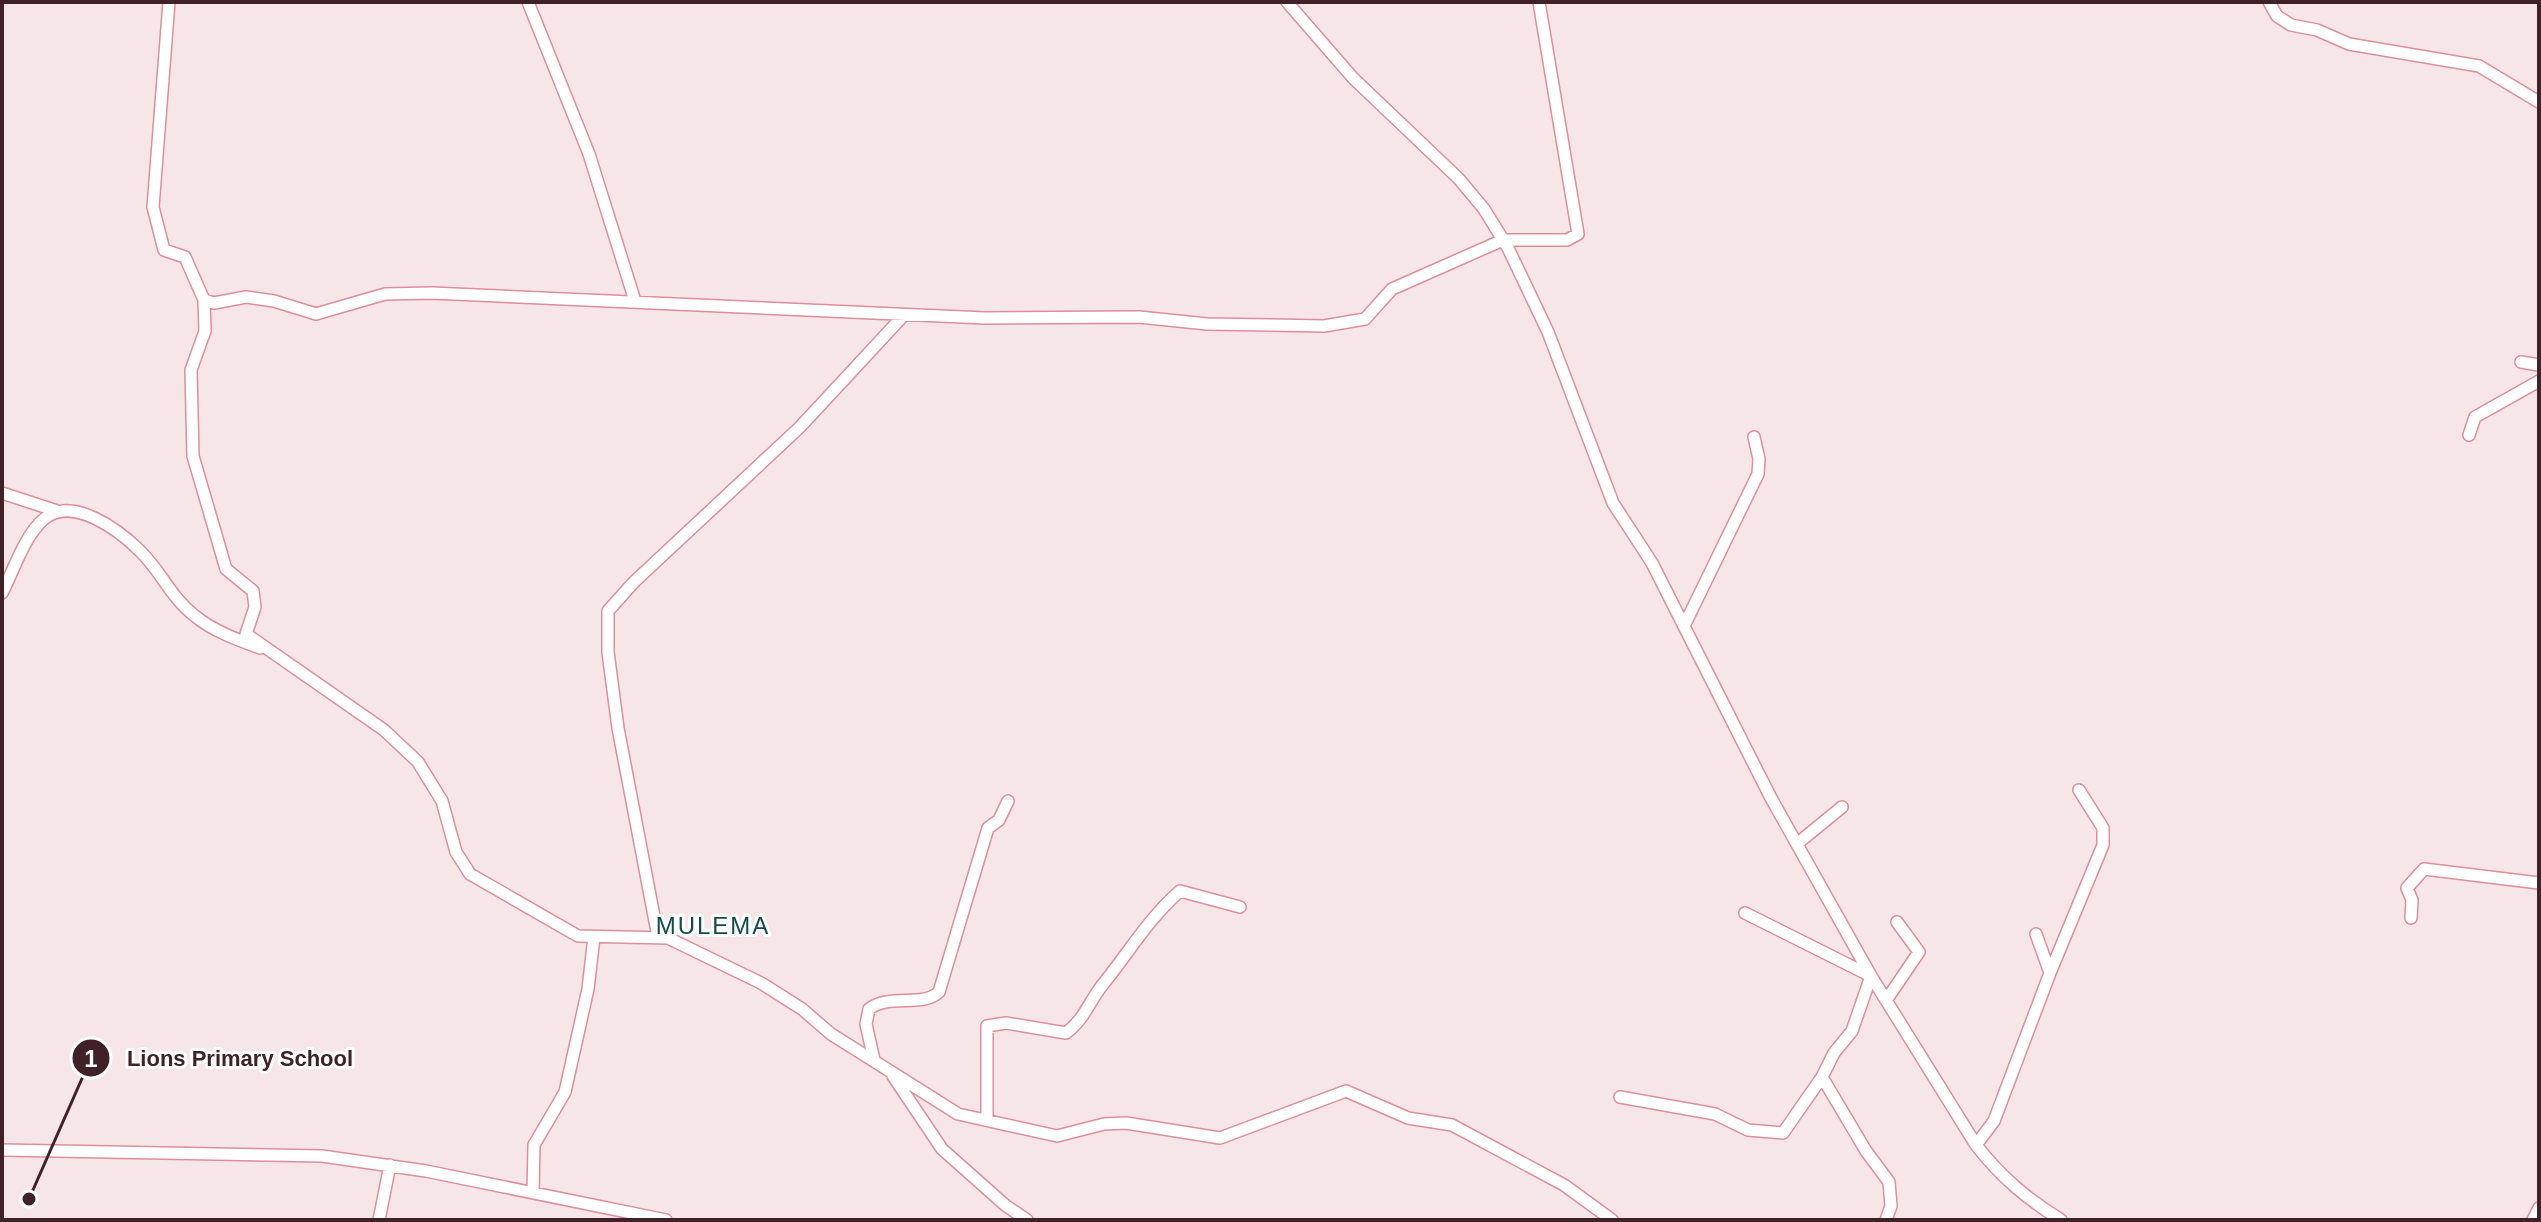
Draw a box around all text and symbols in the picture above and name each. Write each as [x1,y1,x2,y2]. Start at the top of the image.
district label: MULEMA [656,912,770,939]
callout: Lions Primary School [71,1035,369,1081]
text: 1 [84,1045,98,1072]
text: Lions Primary School [127,1046,353,1071]

